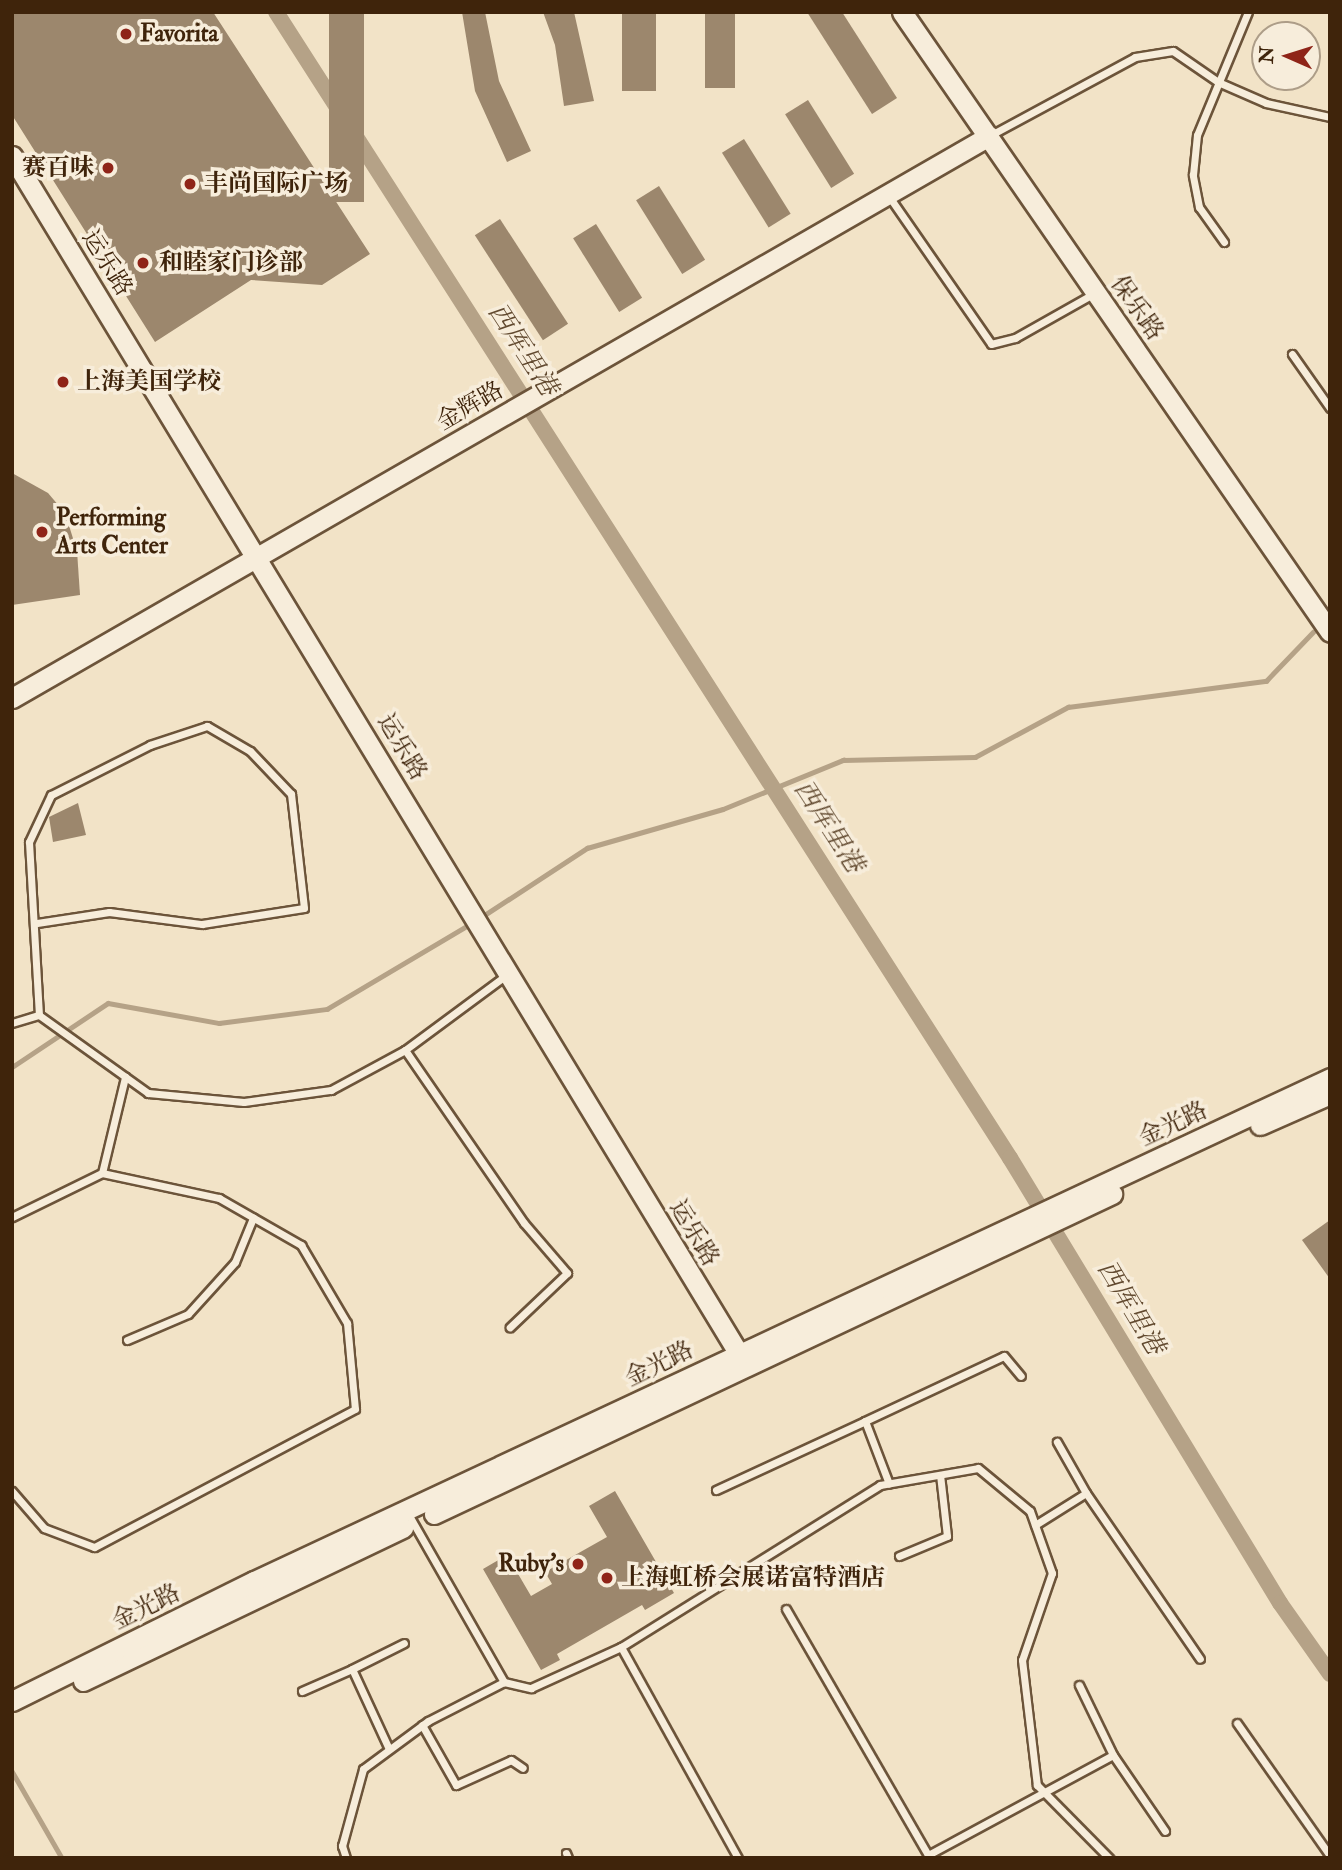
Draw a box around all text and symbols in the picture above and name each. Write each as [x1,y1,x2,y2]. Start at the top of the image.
place label: Favorita [140,20,218,48]
north arrow [1251,21,1321,91]
marker: Favorita [118,26,134,42]
text: N [1255,46,1279,64]
place label: 赛百味 [22,154,94,182]
marker: 赛百味 [100,160,116,176]
place label: 丰尚国际广场 [204,170,348,198]
marker: 丰尚国际广场 [182,176,198,192]
street label: 运乐路 [76,225,138,301]
place label: 和睦家门诊部 [159,249,303,277]
marker: 和睦家门诊部 [133,253,153,273]
street label: 保乐路 [1105,270,1169,346]
water label: 西厍里港 [481,298,563,402]
place label: 上海美国学校 [77,368,221,396]
marker: 上海美国学校 [55,374,71,390]
street label: 金辉路 [432,376,508,436]
place label: Performing Arts Center [56,504,168,560]
marker: Performing Arts Center [34,524,50,540]
street label: 运乐路 [371,709,433,785]
water label: 西厍里港 [787,775,869,879]
street label: 金光路 [1134,1096,1212,1152]
street label: 运乐路 [663,1195,725,1271]
water label: 西厍里港 [1090,1255,1170,1361]
street label: 金光路 [620,1335,698,1393]
place label: Ruby's [498,1550,564,1578]
marker: Ruby's [570,1556,586,1572]
place label: 上海虹桥会展诺富特酒店 [621,1564,885,1592]
marker: 上海虹桥会展诺富特酒店 [599,1570,615,1586]
street label: 金光路 [107,1578,185,1636]

